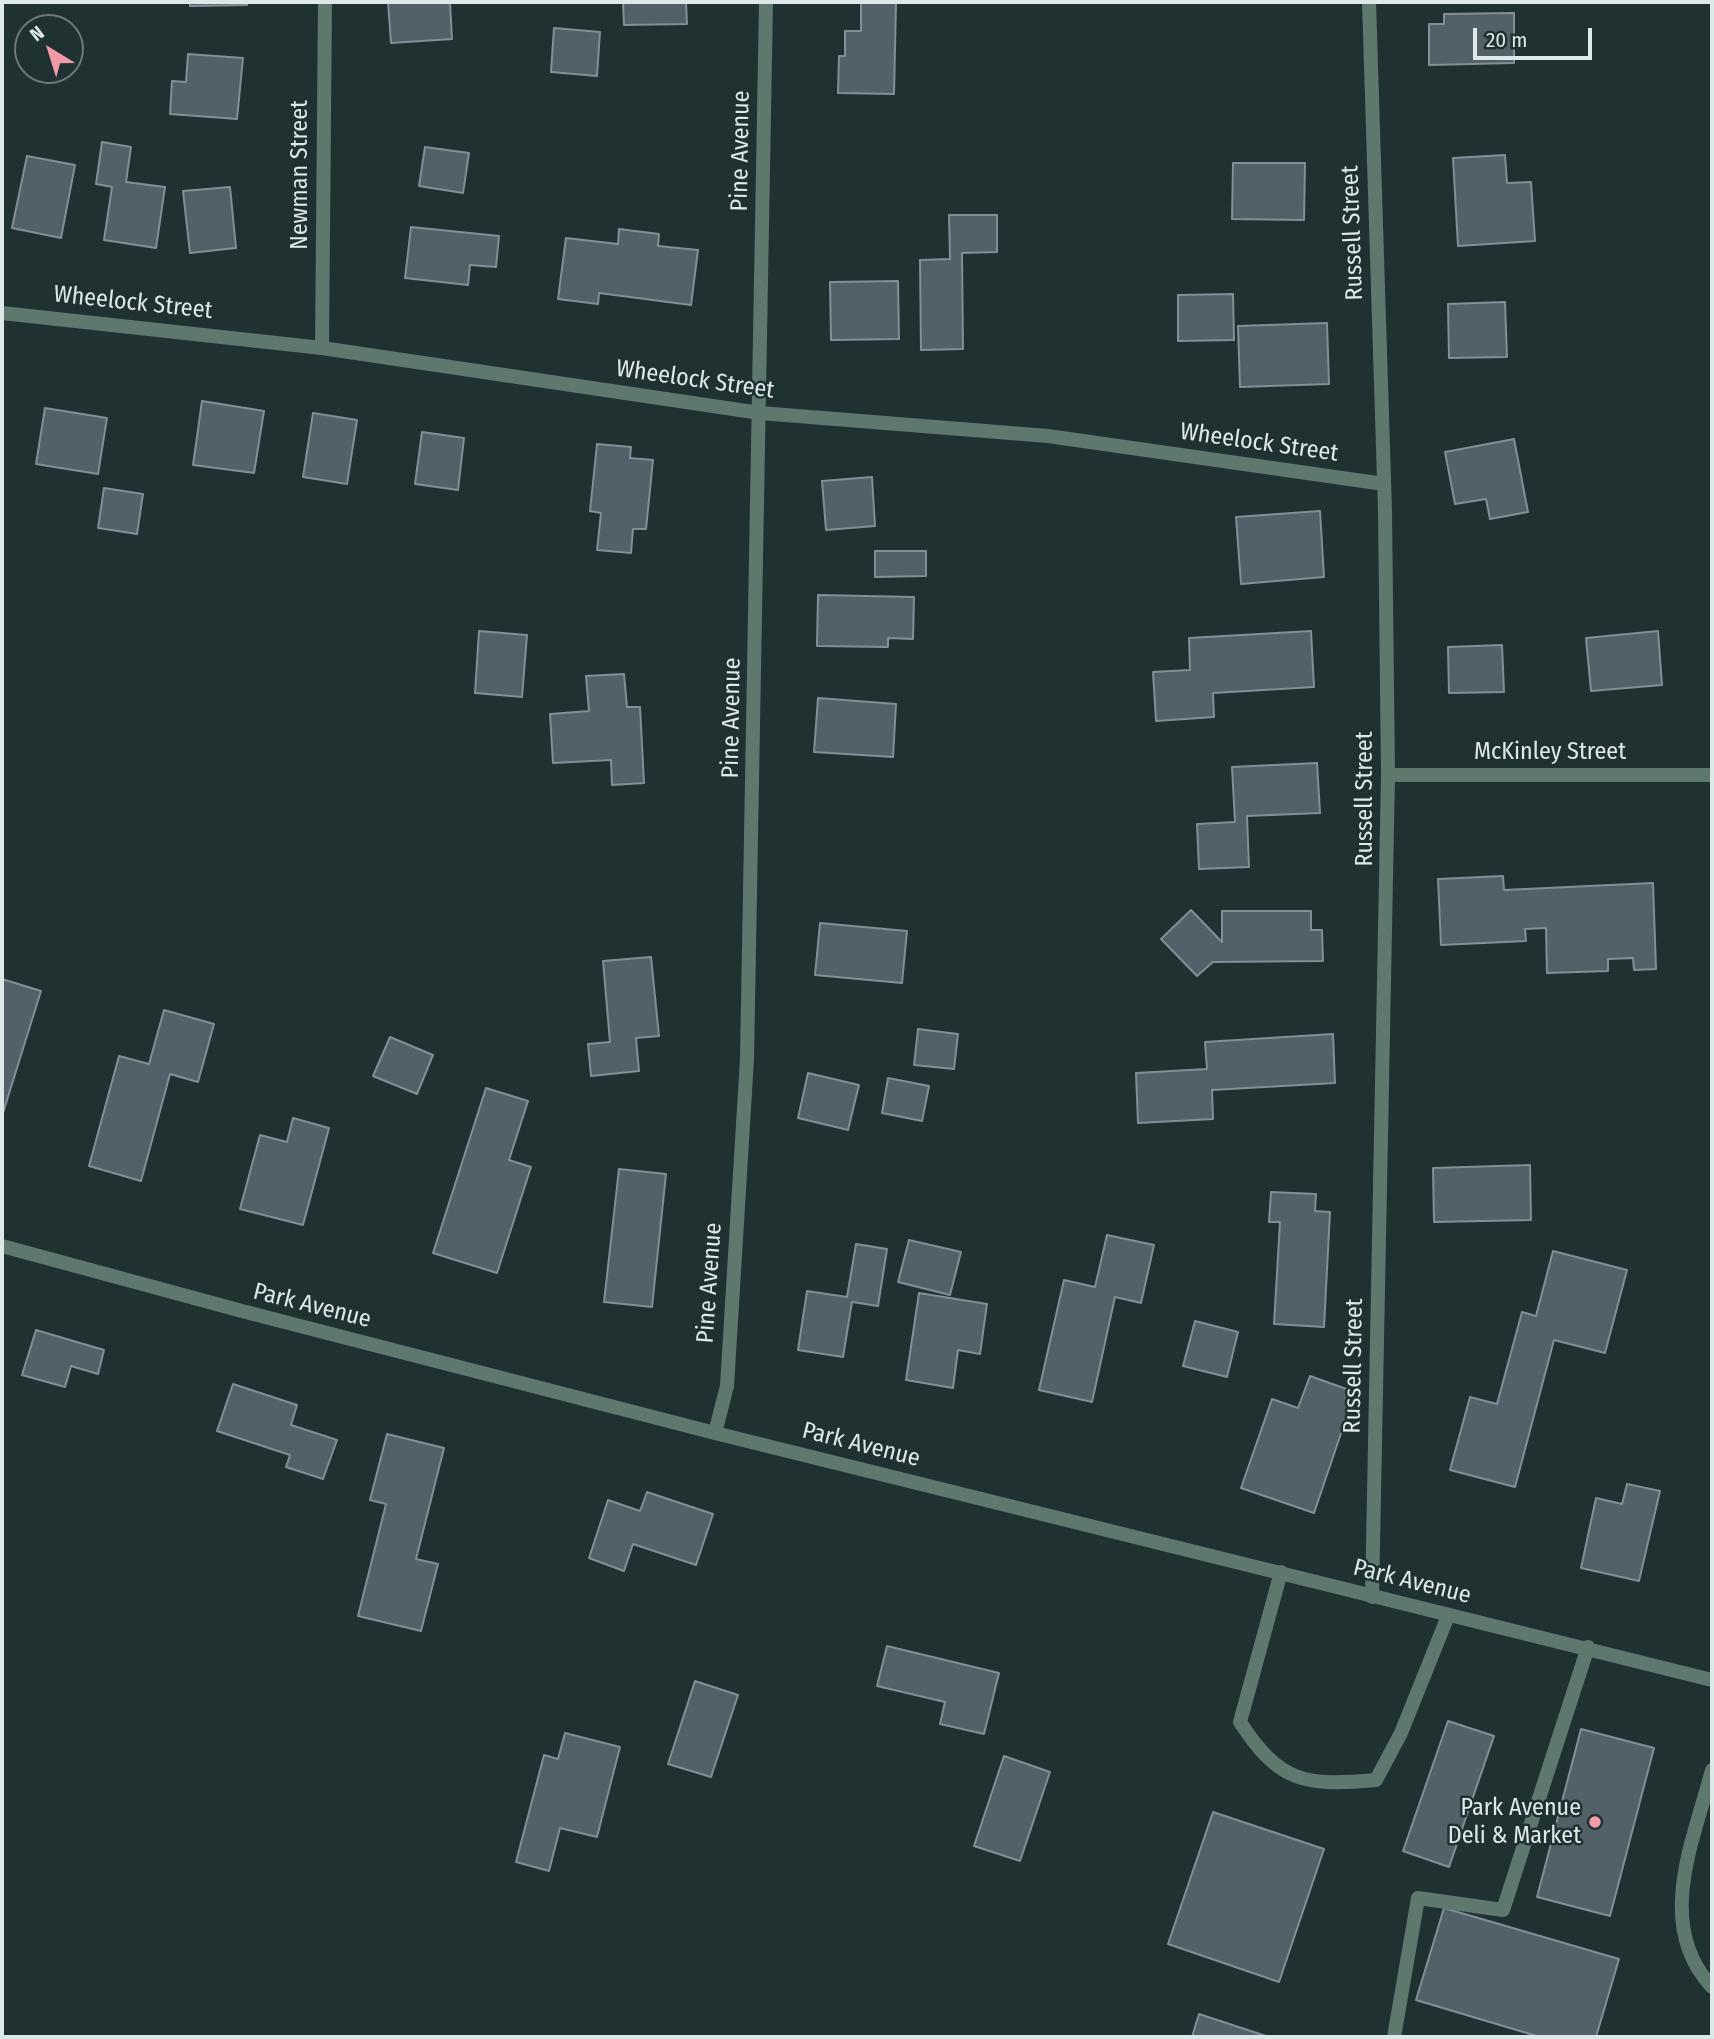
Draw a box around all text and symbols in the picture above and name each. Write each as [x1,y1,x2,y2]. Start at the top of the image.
north arrow [14,14,84,84]
scale bar [1476,14,1595,58]
text: N [25,21,49,46]
text: 20 m [1486,27,1527,53]
street label: Pine Avenue [726,90,756,212]
street label: Newman Street [286,100,314,250]
street label: Russell Street [1336,165,1370,301]
street label: Wheelock Street [52,280,214,326]
street label: Wheelock Street [614,355,776,405]
street label: Wheelock Street [1178,418,1340,468]
street label: Pine Avenue [717,657,747,779]
street label: Russell Street [1351,731,1379,867]
street label: McKinley Street [1474,738,1626,766]
street label: Pine Avenue [691,1222,729,1344]
street label: Park Avenue [250,1277,374,1335]
street label: Russell Street [1338,1298,1370,1434]
street label: Park Avenue [799,1416,923,1474]
street label: Park Avenue [1350,1553,1474,1611]
place label: Park Avenue Deli & Market [1448,1794,1581,1850]
marker: Park Avenue Deli & Market [1587,1814,1603,1830]

